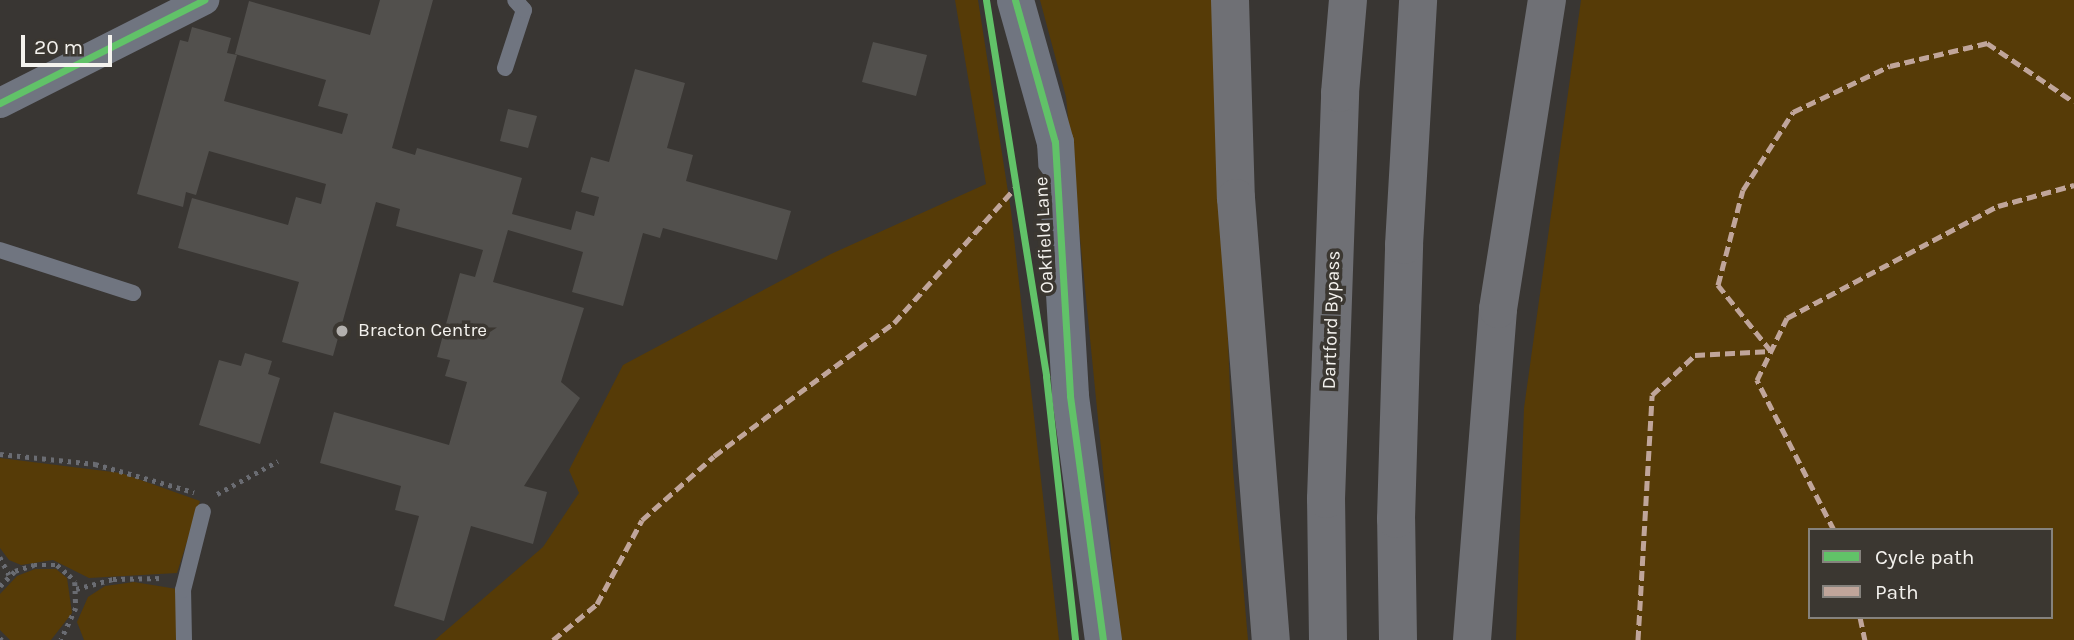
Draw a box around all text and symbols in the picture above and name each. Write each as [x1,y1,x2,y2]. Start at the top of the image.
scale bar [24,21,116,65]
text: 20 m [34,35,83,59]
street label: Oakfield Lane [1031,176,1059,294]
street label: Dartford Bypass [1318,250,1346,390]
place label: Bracton Centre [358,320,487,342]
marker: Bracton Centre [332,321,352,341]
legend [1808,528,2053,619]
text: Cycle path [1875,545,1975,569]
text: Path [1875,580,1919,604]

